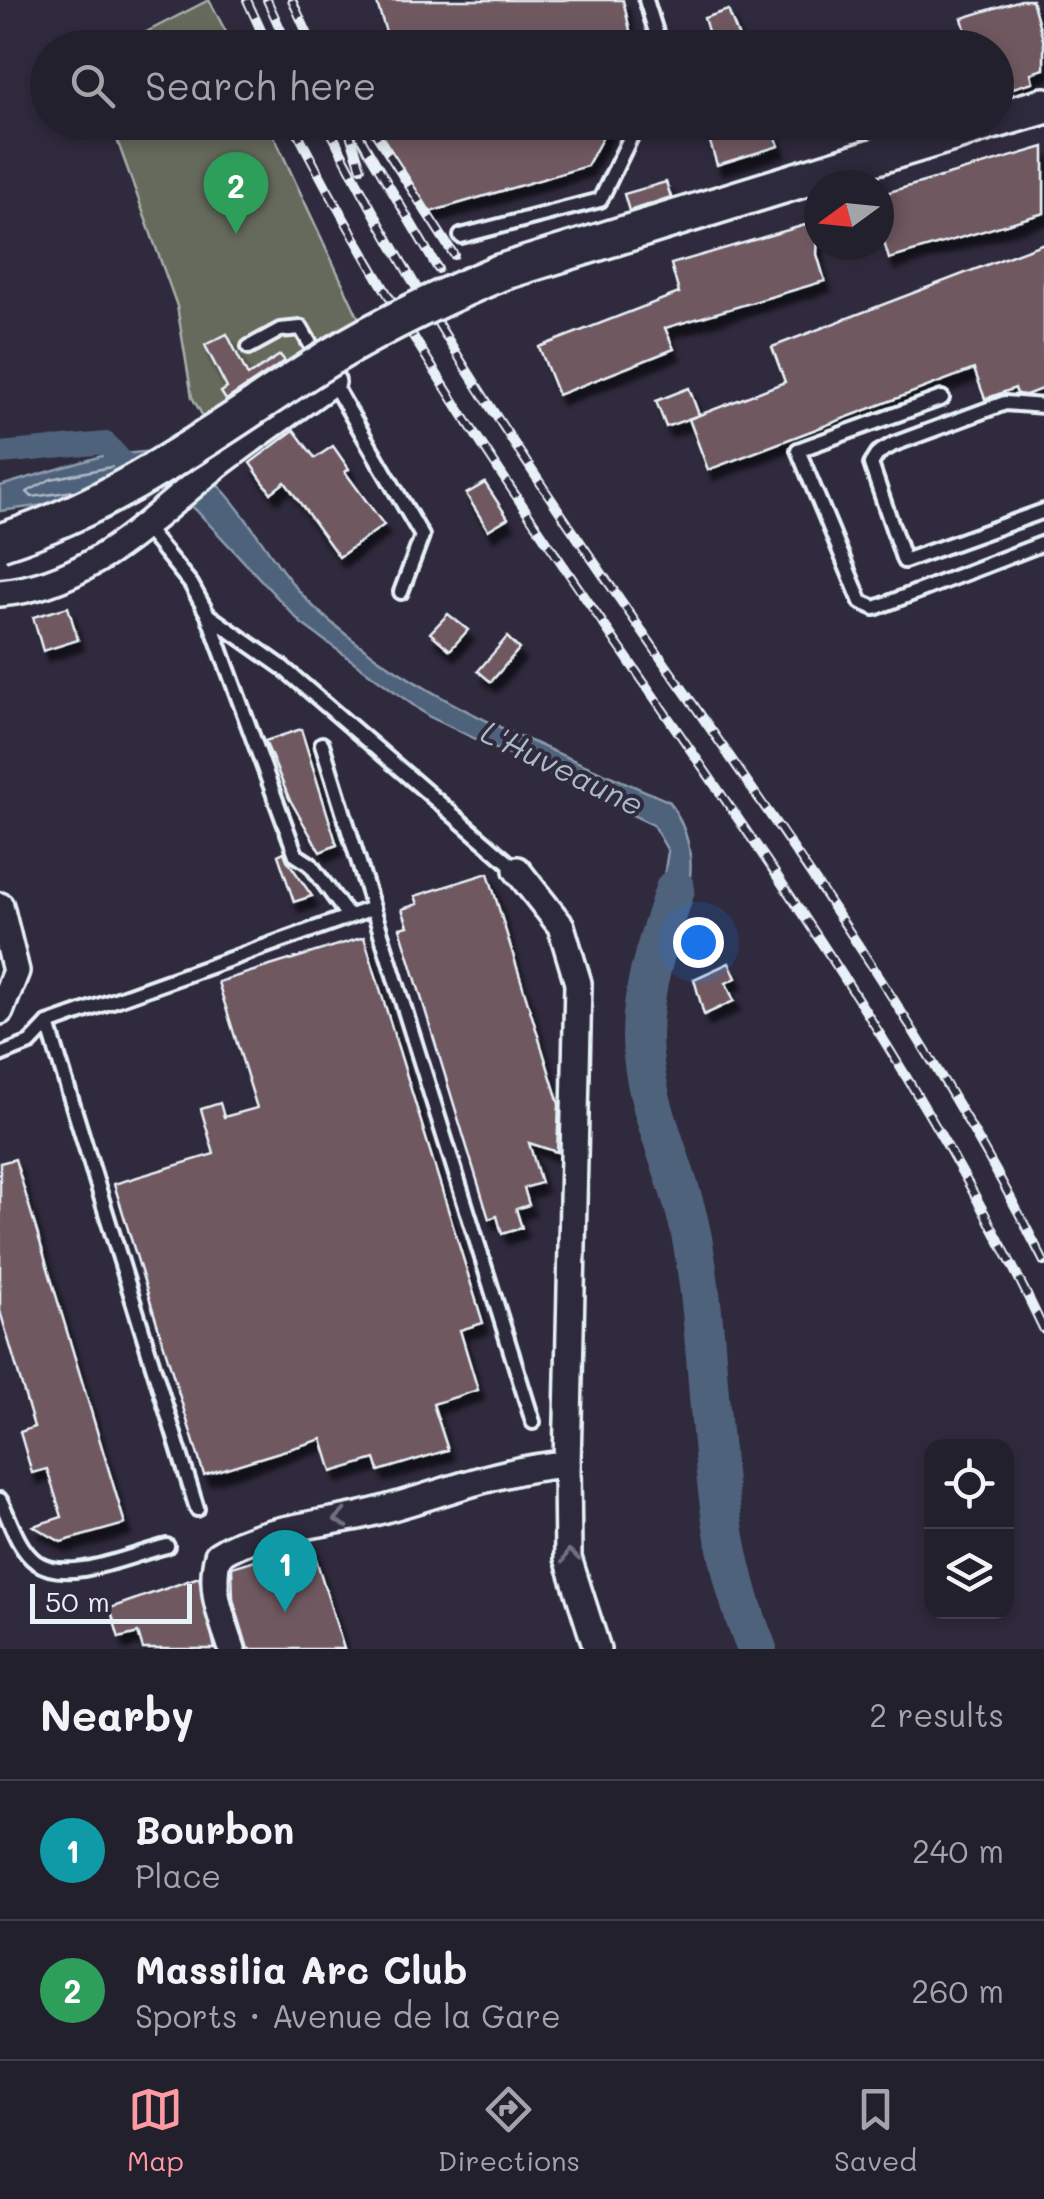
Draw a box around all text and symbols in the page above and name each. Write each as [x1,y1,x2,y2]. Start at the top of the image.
search box [30,30,1014,140]
icon: search [65,58,120,113]
text: Search here [145,60,376,110]
pin: 2 [204,152,268,234]
north arrow [804,170,894,260]
water label: L'Huveaune [475,710,651,824]
your location [673,917,724,968]
map controls [924,1439,1014,1619]
button: locate [924,1439,1014,1529]
one-way arrow [332,1507,349,1528]
button: layers [924,1529,1014,1619]
pin: 1 [252,1530,318,1612]
one-way arrow [560,1547,581,1564]
scale bar [30,1579,192,1624]
text: 50 m [45,1583,110,1619]
text: Nearby [40,1687,194,1742]
text: 2 results [869,1693,1004,1735]
text: Bourbon [135,1804,294,1854]
text: 1 [65,1829,80,1871]
text: 240 m [912,1829,1004,1871]
text: Place [135,1854,221,1896]
text: Massilia Arc Club [135,1944,467,1994]
text: 2 [64,1969,81,2011]
text: 260 m [911,1969,1004,2011]
text: Sports · Avenue de la Gare [135,1994,561,2036]
tab: Map [127,2082,184,2178]
tab: Directions [438,2082,580,2178]
tab: Saved [834,2082,917,2178]

